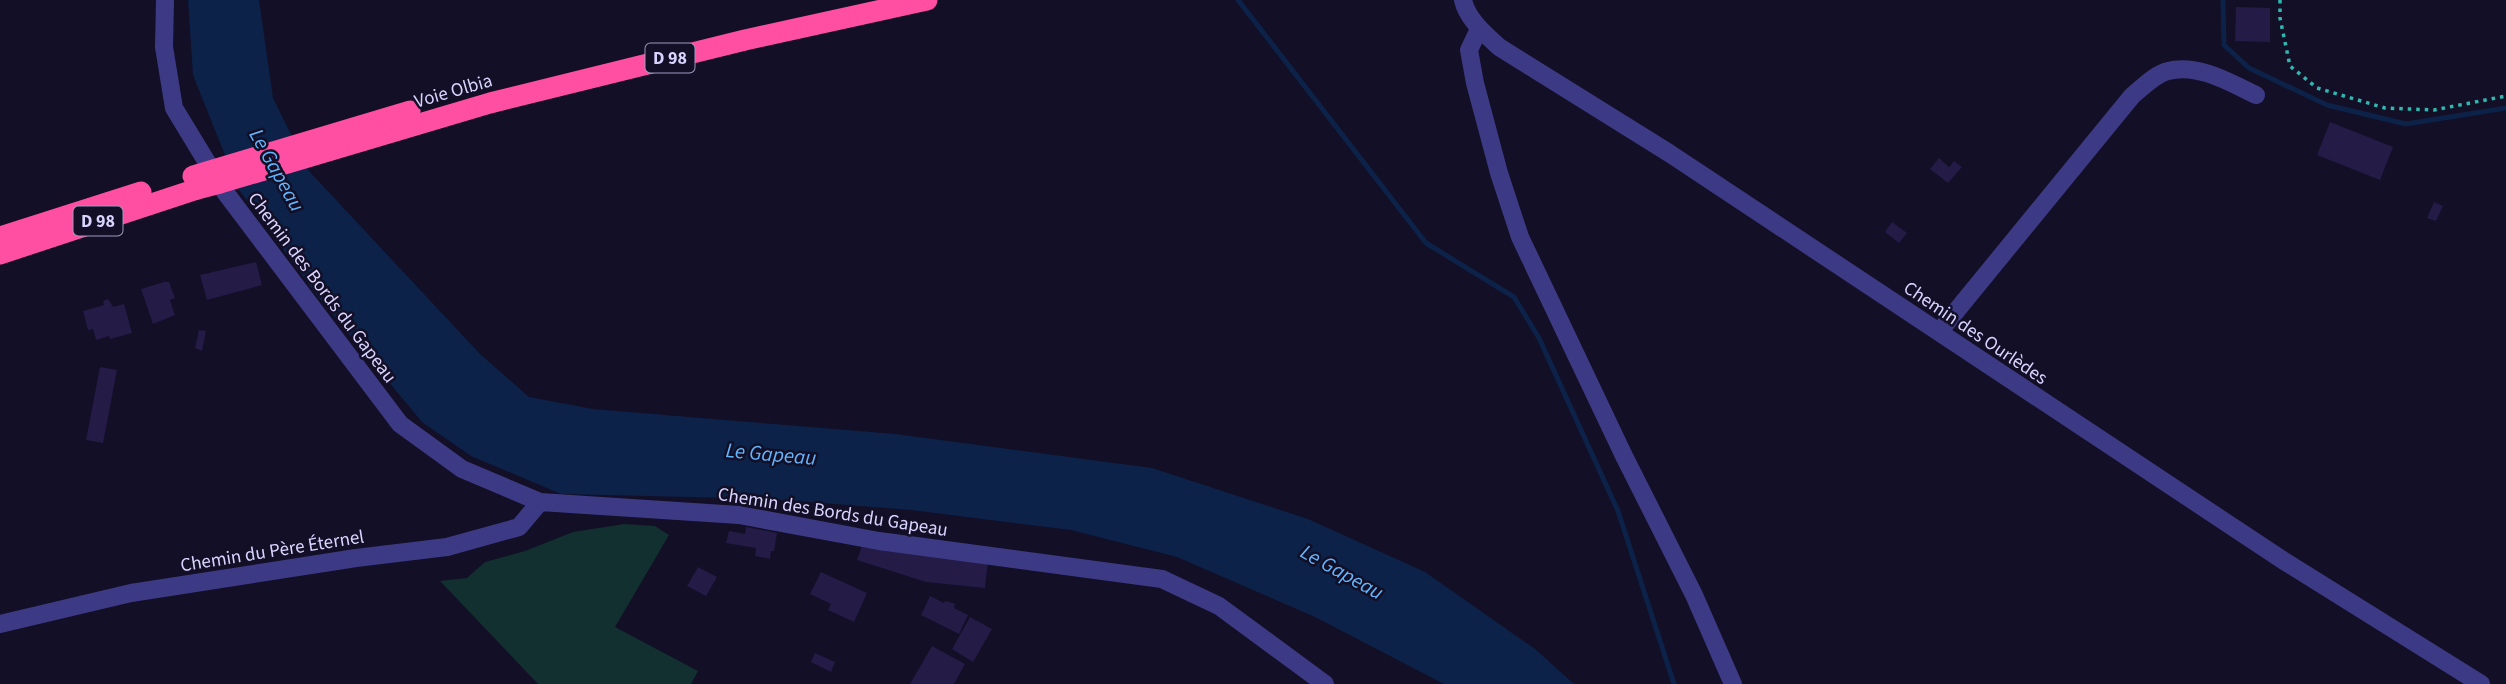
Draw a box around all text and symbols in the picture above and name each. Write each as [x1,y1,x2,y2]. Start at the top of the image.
road number: D 98 [646,44,694,72]
street label: Voie Olbia [411,67,496,115]
water label: Le Gapeau [242,123,312,217]
street label: Chemin des Bords du Gapeau [241,187,403,389]
road number: D 98 [74,206,122,236]
street label: Chemin des Ourlèdes [1898,275,2053,392]
water label: Le Gapeau [724,435,818,473]
street label: Chemin des Bords du Gapeau [716,481,950,544]
street label: Chemin du Père Éternel [178,524,366,579]
water label: Le Gapeau [1295,537,1389,607]

